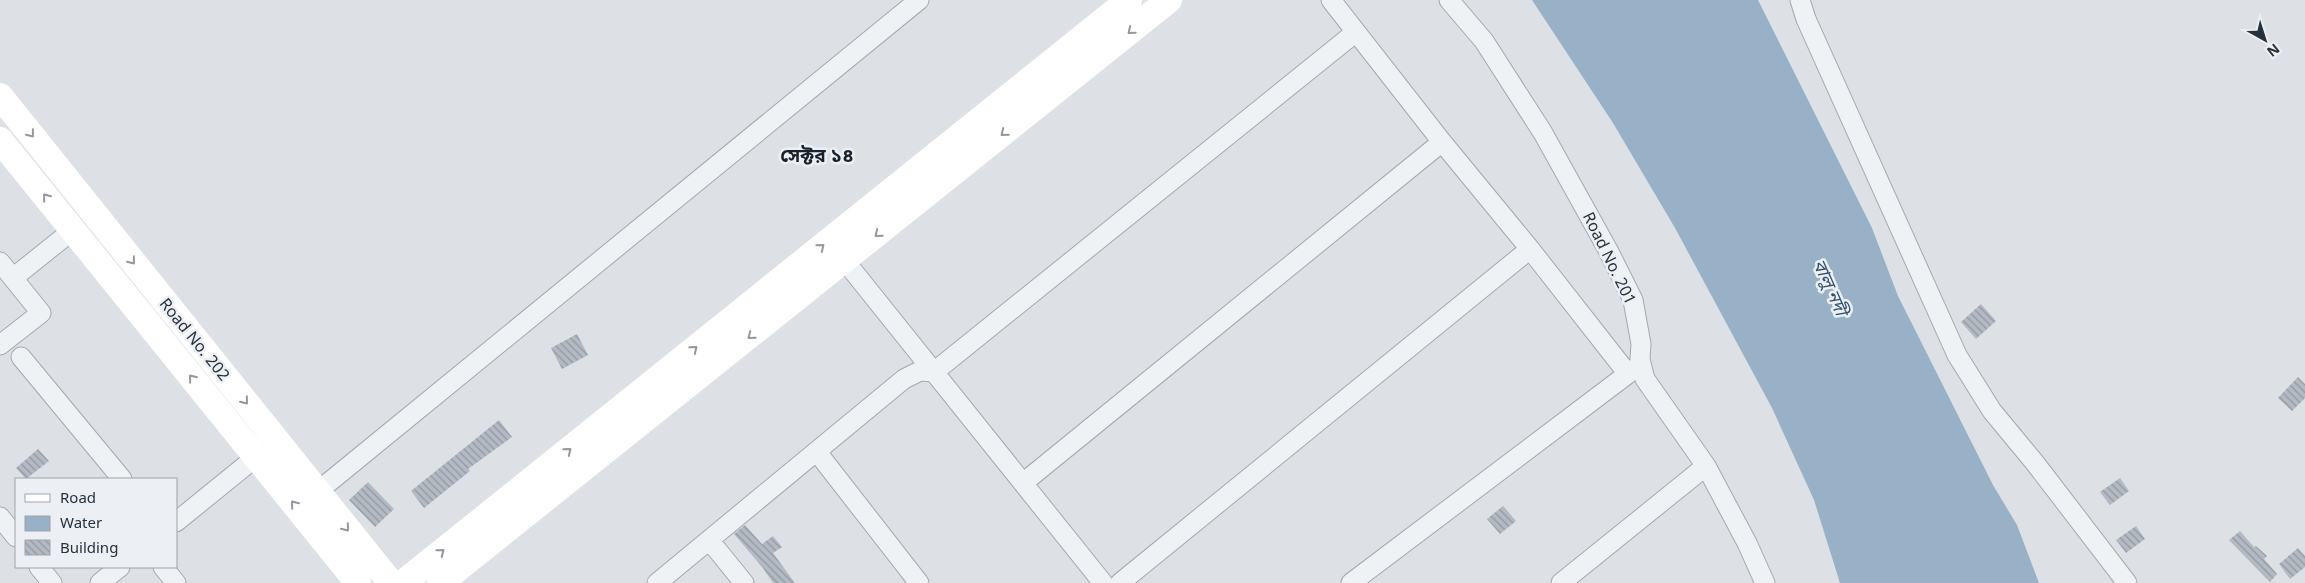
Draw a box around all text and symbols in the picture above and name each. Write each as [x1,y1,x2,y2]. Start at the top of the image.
north arrow [2240,15,2290,65]
one-way arrow [1127,25,1136,34]
text: N [2263,40,2284,61]
one-way arrow [1001,127,1010,135]
one-way arrow [25,128,33,137]
district label: সেক্টর ১৪ [780,142,854,168]
one-way arrow [44,194,52,203]
street label: Road No. 201 [1578,208,1642,308]
one-way arrow [874,229,883,238]
one-way arrow [815,245,824,253]
one-way arrow [127,255,135,264]
water label: বালু নদী [1808,255,1855,322]
street label: Road No. 202 [155,293,235,385]
one-way arrow [747,330,756,339]
one-way arrow [689,345,698,354]
one-way arrow [190,375,198,384]
one-way arrow [239,395,247,404]
one-way arrow [562,448,571,456]
legend [15,478,178,568]
text: Road [60,487,96,507]
one-way arrow [292,501,300,510]
text: Water [60,512,102,532]
one-way arrow [341,522,349,531]
text: Building [60,537,118,557]
one-way arrow [435,550,444,558]

